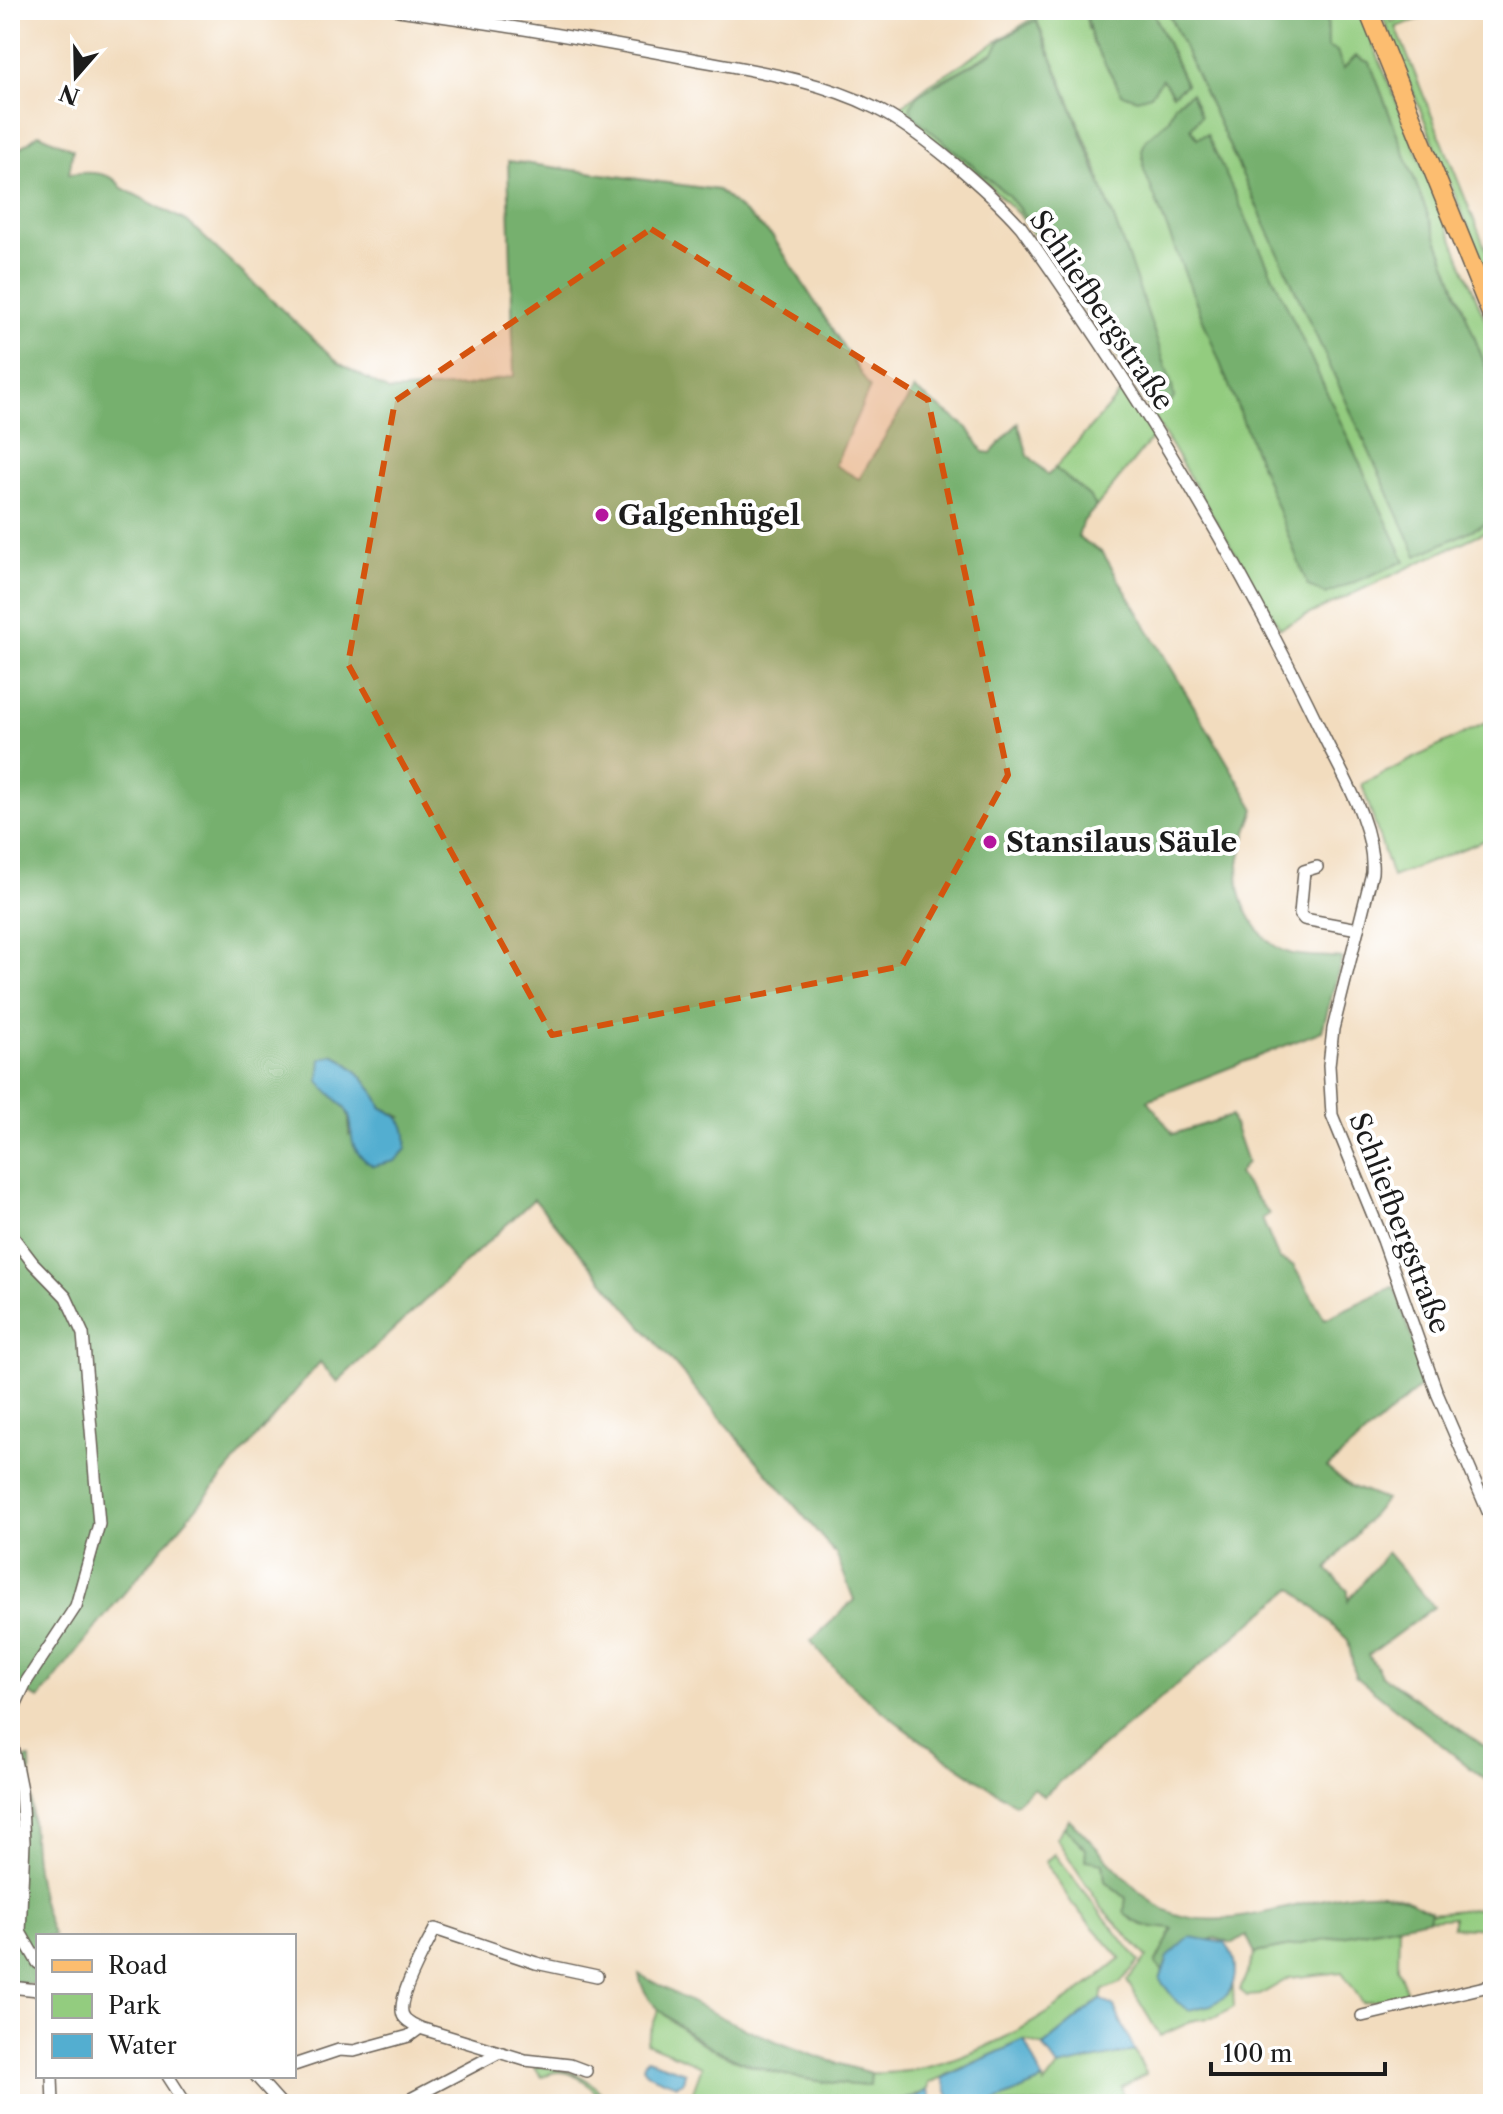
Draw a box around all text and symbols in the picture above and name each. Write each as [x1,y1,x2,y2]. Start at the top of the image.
north arrow [36,36,116,116]
text: N [56,78,83,110]
street label: Schliefbergstraße [1023,204,1181,416]
place label: Galgenhügel [618,498,800,532]
marker: Galgenhügel [593,506,611,524]
place label: Stansilaus Säule [1006,825,1237,859]
marker: Stansilaus Säule [981,833,999,851]
street label: Schliefbergstraße [1342,1108,1458,1338]
legend [36,1934,296,2078]
text: Road [108,1951,168,1980]
text: Park [108,1991,161,2020]
scale bar [1211,2026,1385,2076]
text: Water [107,2031,177,2060]
text: 100 m [1223,2039,1292,2068]

